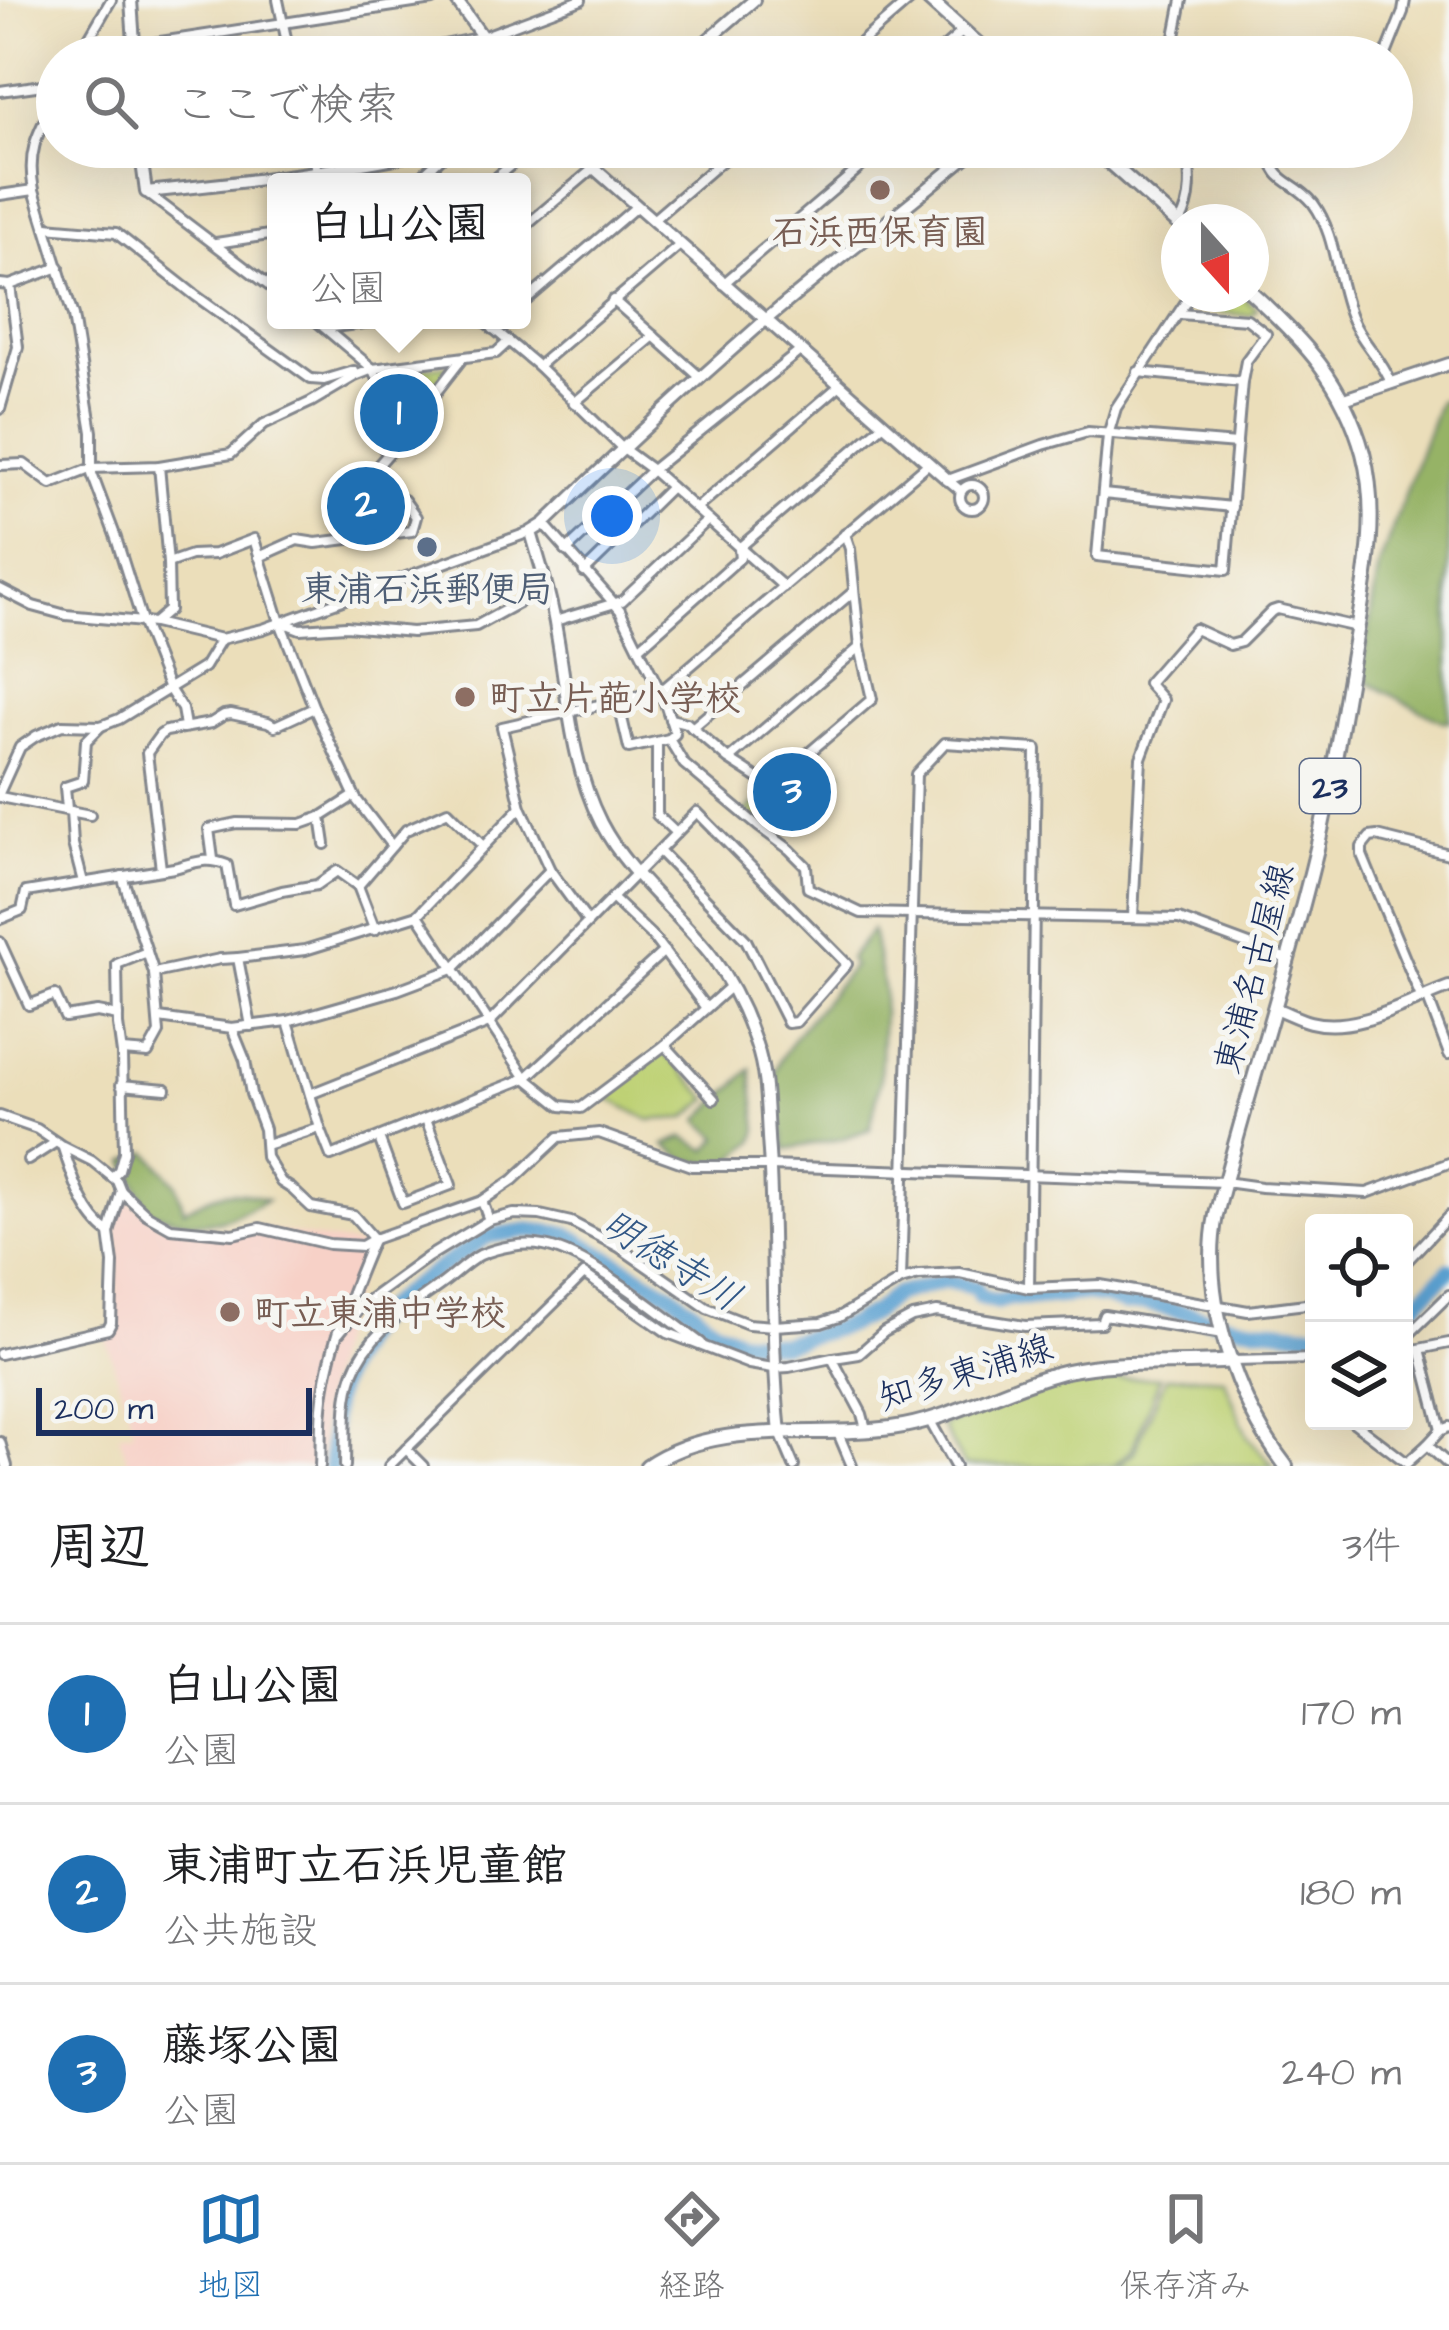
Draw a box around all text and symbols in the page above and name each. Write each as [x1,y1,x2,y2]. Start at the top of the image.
search box [36,36,1413,168]
icon: search [78,69,144,135]
text: ここで検索 [174,75,399,137]
popup [267,173,531,329]
marker: 石浜西保育園 [867,177,893,203]
text: 白山公園 [309,194,489,256]
north arrow [1161,204,1269,312]
place label: 石浜西保育園 [772,208,988,259]
text: 公園 [309,263,387,317]
pin: 1 [360,368,438,458]
pin: 2 [327,461,405,551]
your location [582,486,642,546]
marker: 東浦石浜郵便局 [414,534,440,560]
place label: 東浦石浜郵便局 [301,565,553,616]
place label: 町立片葩小学校 [489,674,741,725]
marker: 町立片葩小学校 [452,684,478,710]
pin: 3 [753,747,831,837]
road number: 23 [1300,759,1360,813]
street label: 東浦名古屋線 [1203,858,1308,1080]
water label: 明徳寺川 [590,1197,751,1326]
map controls [1305,1214,1413,1430]
button: locate [1305,1214,1413,1322]
place label: 町立東浦中学校 [254,1289,506,1340]
marker: 町立東浦中学校 [217,1299,243,1325]
button: layers [1305,1322,1413,1430]
street label: 知多東浦線 [872,1323,1059,1424]
scale bar [36,1382,312,1435]
text: 200 m [54,1386,153,1432]
text: 周辺 [48,1513,150,1584]
text: 3件 [1342,1521,1401,1575]
text: 白山公園 [162,1656,342,1718]
text: 1 [85,1687,90,1741]
text: 170 m [1301,1687,1401,1741]
text: 公園 [162,1725,240,1779]
text: 東浦町立石浜児童館 [162,1836,567,1898]
text: 2 [76,1867,98,1921]
text: 180 m [1300,1867,1401,1921]
text: 公共施設 [162,1905,318,1959]
text: 藤塚公園 [162,2016,342,2078]
text: 3 [77,2047,97,2101]
text: 240 m [1282,2047,1401,2101]
text: 公園 [162,2085,240,2139]
tab: 地図 [198,2186,264,2309]
tab: 経路 [659,2186,725,2309]
tab: 保存済み [1120,2186,1252,2309]

